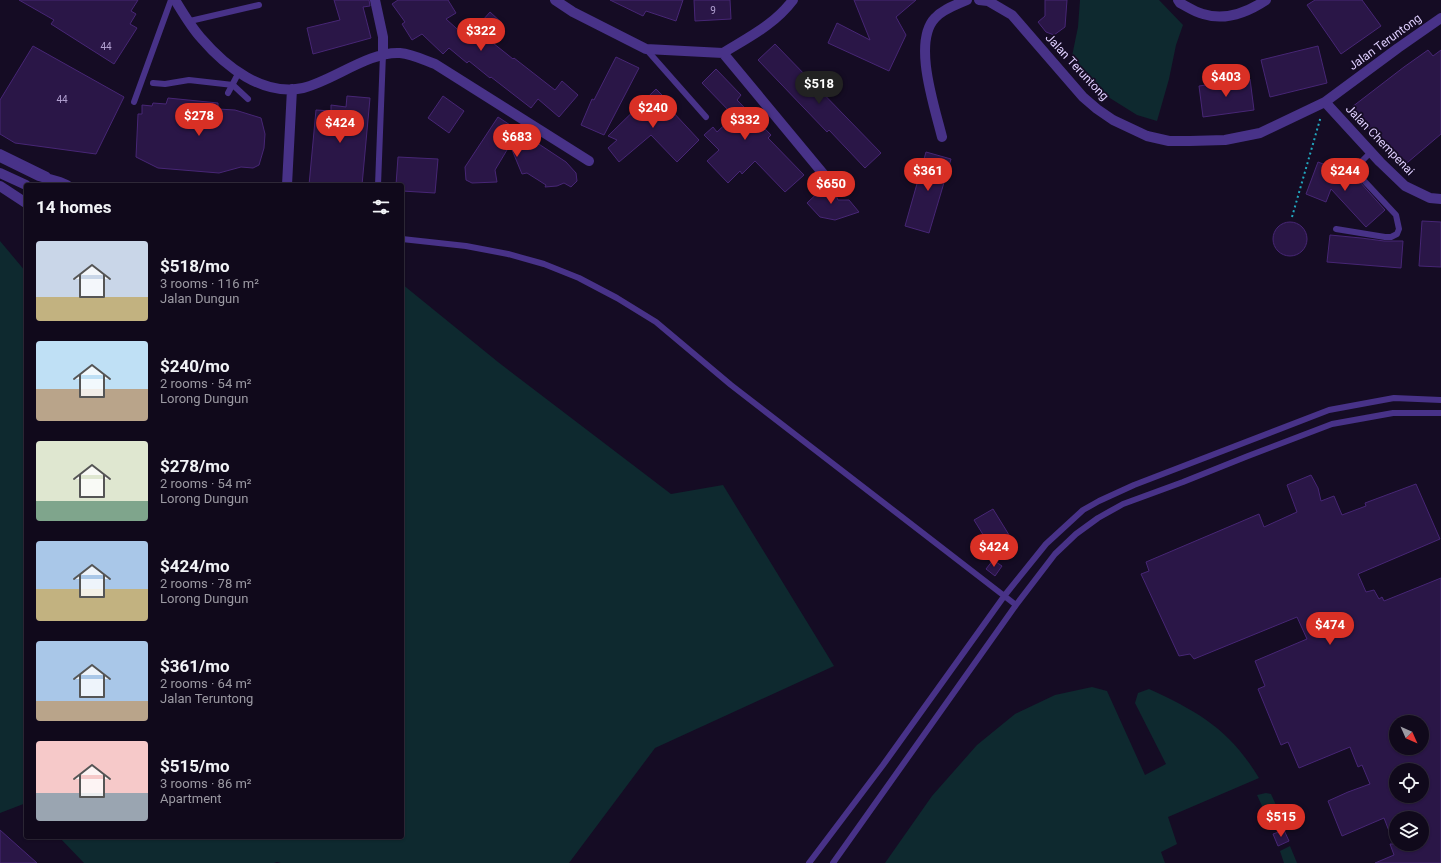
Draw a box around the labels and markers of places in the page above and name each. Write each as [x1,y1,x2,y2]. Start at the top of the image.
pin: $322 [457,18,505,52]
pin: $403 [1202,64,1250,98]
pin: $518 [795,71,843,105]
pin: $240 [629,95,677,129]
pin: $278 [175,103,223,137]
pin: $332 [721,107,769,141]
pin: $424 [316,110,364,144]
pin: $683 [493,124,541,158]
pin: $361 [904,158,952,192]
pin: $244 [1321,158,1369,192]
pin: $650 [807,171,855,205]
pin: $424 [970,534,1018,568]
pin: $474 [1306,612,1354,646]
pin: $515 [1257,804,1305,838]

